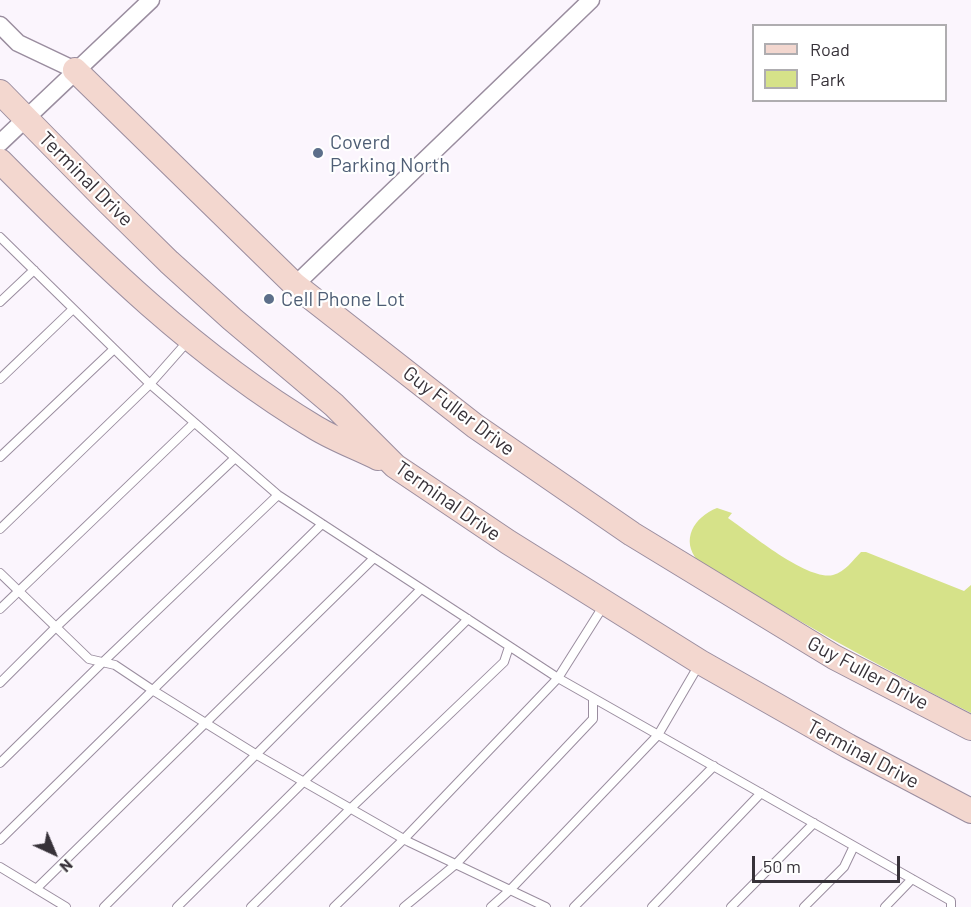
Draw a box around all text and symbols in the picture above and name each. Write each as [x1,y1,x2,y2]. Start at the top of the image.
legend [752,24,947,102]
text: Road [810,38,850,60]
text: Park [810,68,845,90]
street label: Terminal Drive [34,127,138,231]
place label: Coverd Parking North [330,130,450,177]
marker: Coverd Parking North [311,146,325,160]
place label: Cell Phone Lot [281,287,405,311]
marker: Cell Phone Lot [262,292,276,306]
street label: Guy Fuller Drive [398,361,520,461]
street label: Terminal Drive [390,456,506,546]
street label: Guy Fuller Drive [803,631,933,715]
street label: Terminal Drive [803,714,923,794]
north arrow [24,823,84,883]
scale bar [755,844,904,882]
text: 50 m [763,855,801,877]
text: N [56,856,77,877]

